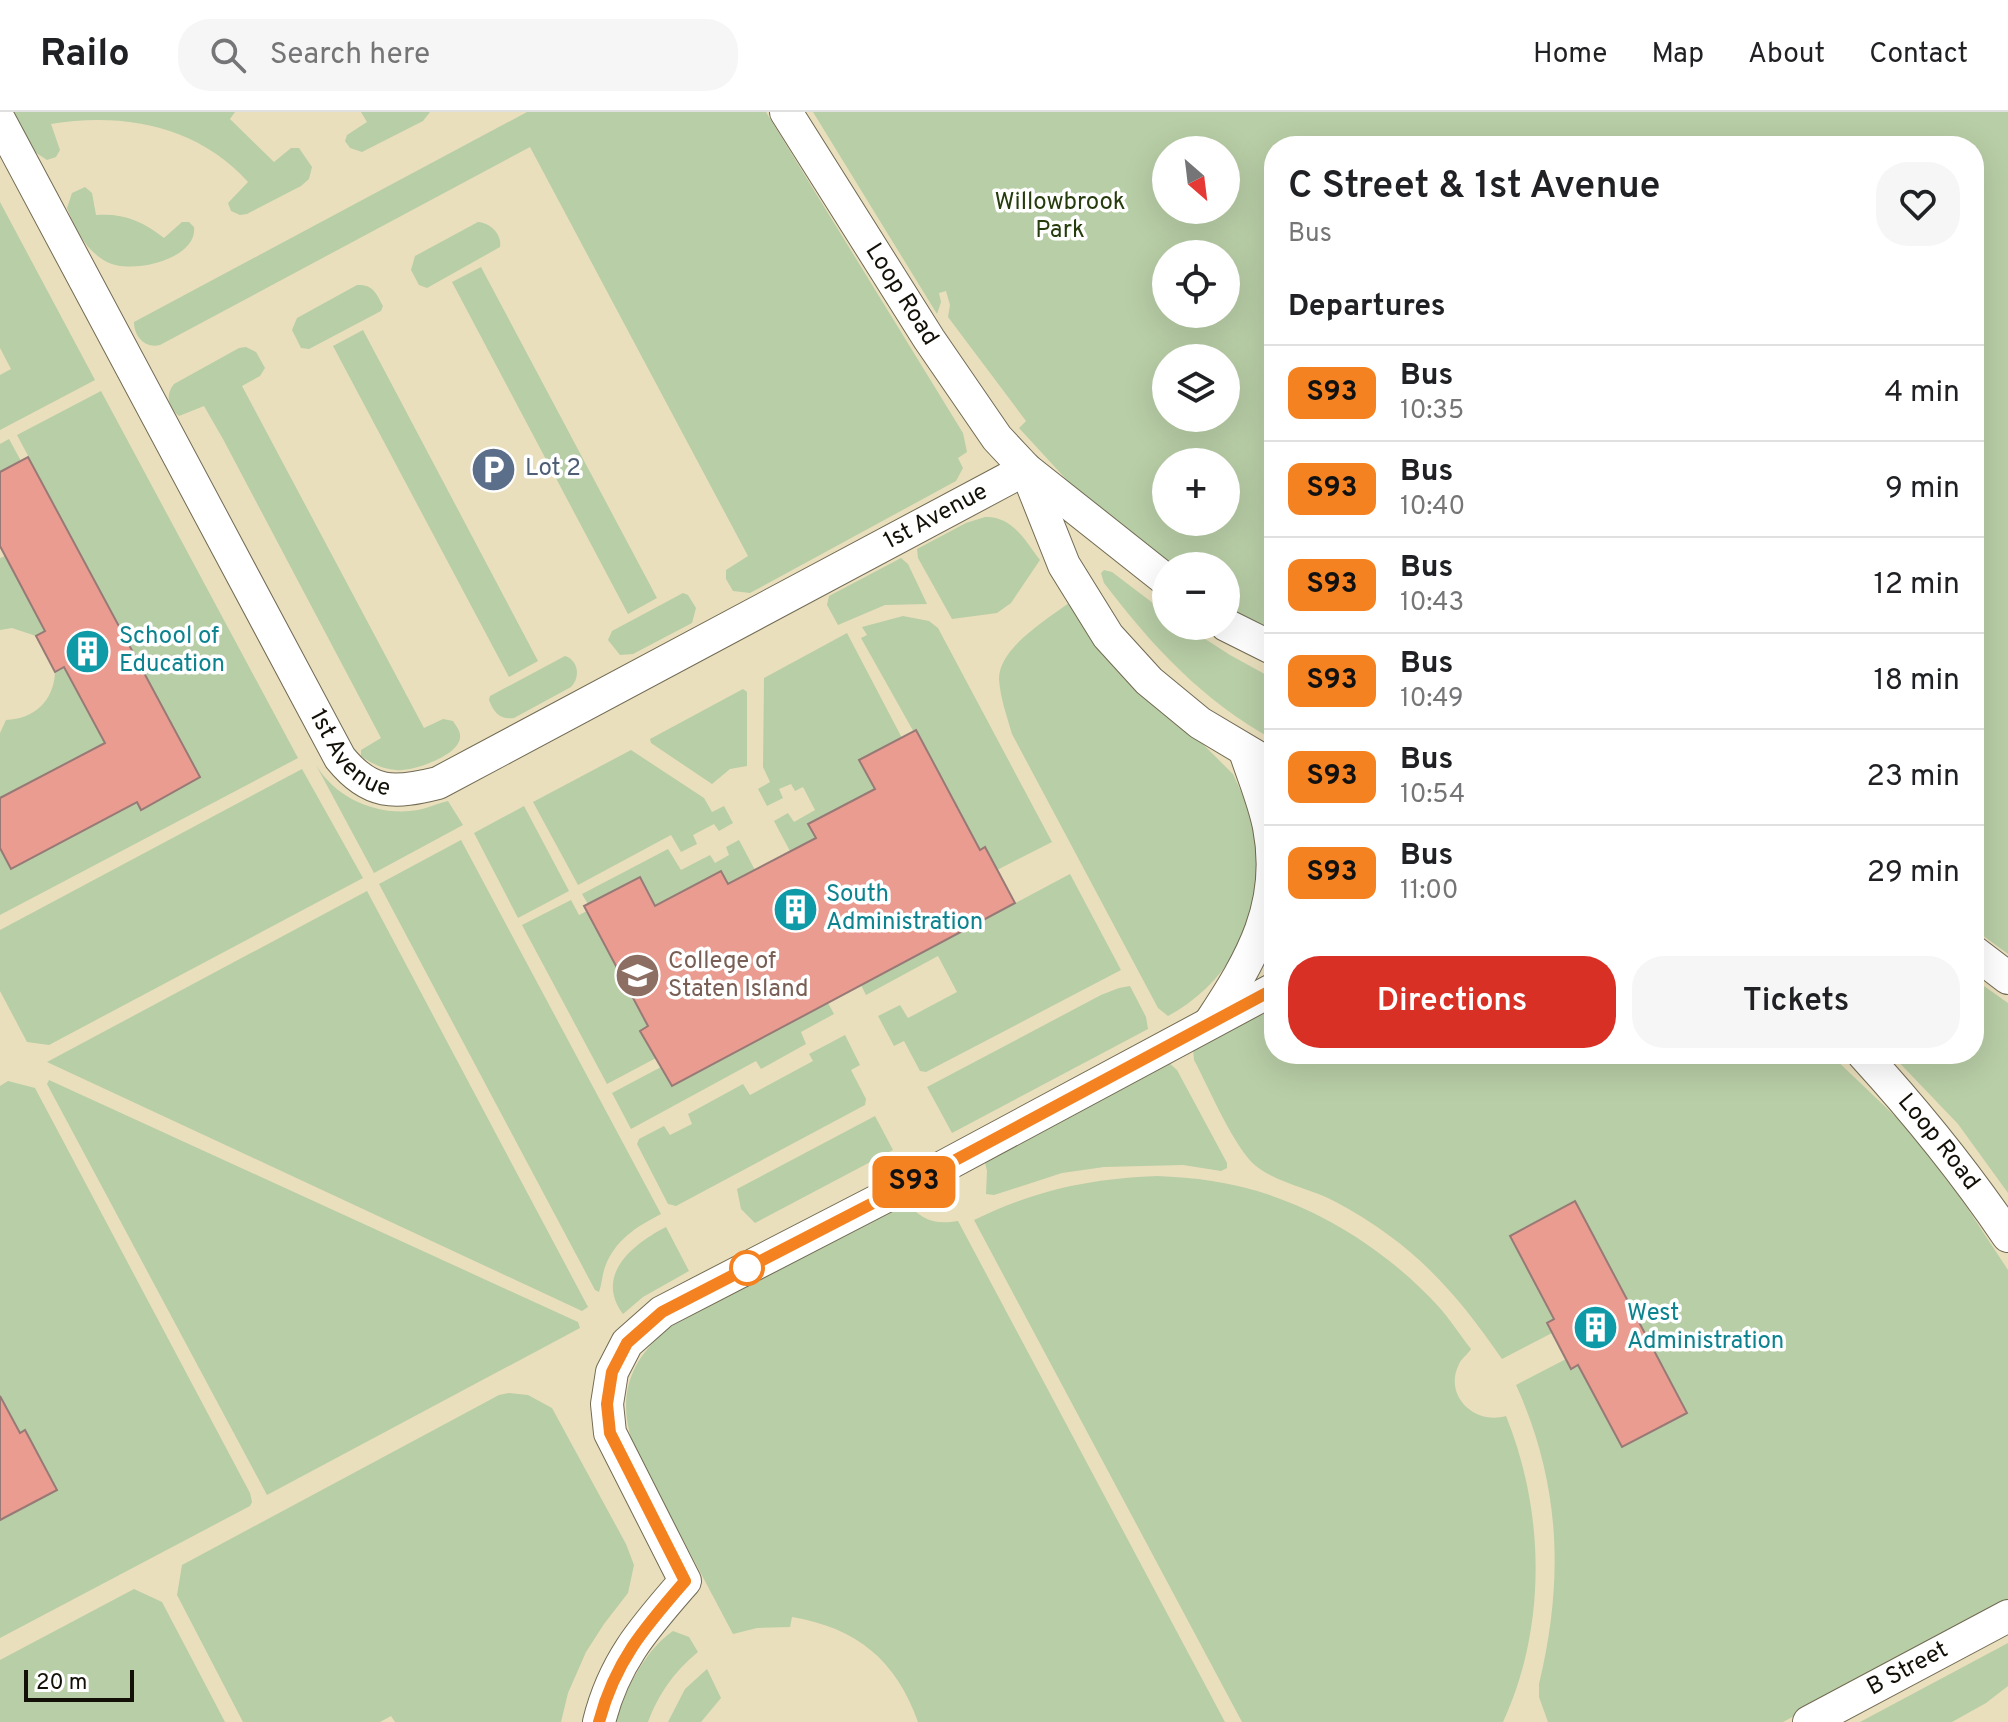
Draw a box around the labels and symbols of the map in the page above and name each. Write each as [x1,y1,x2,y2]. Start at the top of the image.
north arrow [1152,136,1240,224]
park label: Willowbrook Park [994,188,1126,246]
street label: Loop Road [858,238,945,352]
parking icon: Lot 2 [470,445,518,493]
place label: Lot 2 [525,454,581,484]
street label: 1st Avenue [879,477,993,557]
place label: School of Education [119,622,225,680]
building icon: School of Education [64,627,112,675]
street label: 1st Avenue [302,704,393,804]
place label: South Administration [826,880,983,938]
building icon: South Administration [771,885,819,933]
place label: College of Staten Island [668,947,809,1005]
school or university icon: College of Staten Island [613,952,661,1000]
street label: Loop Road [1890,1088,1986,1197]
line badge: S93 [868,1156,960,1208]
unlabelled marker [730,1251,764,1285]
place label: West Administration [1627,1299,1784,1357]
building icon: West Administration [1572,1304,1620,1352]
street label: B Street [1862,1636,1954,1703]
scale bar [24,1666,134,1702]

